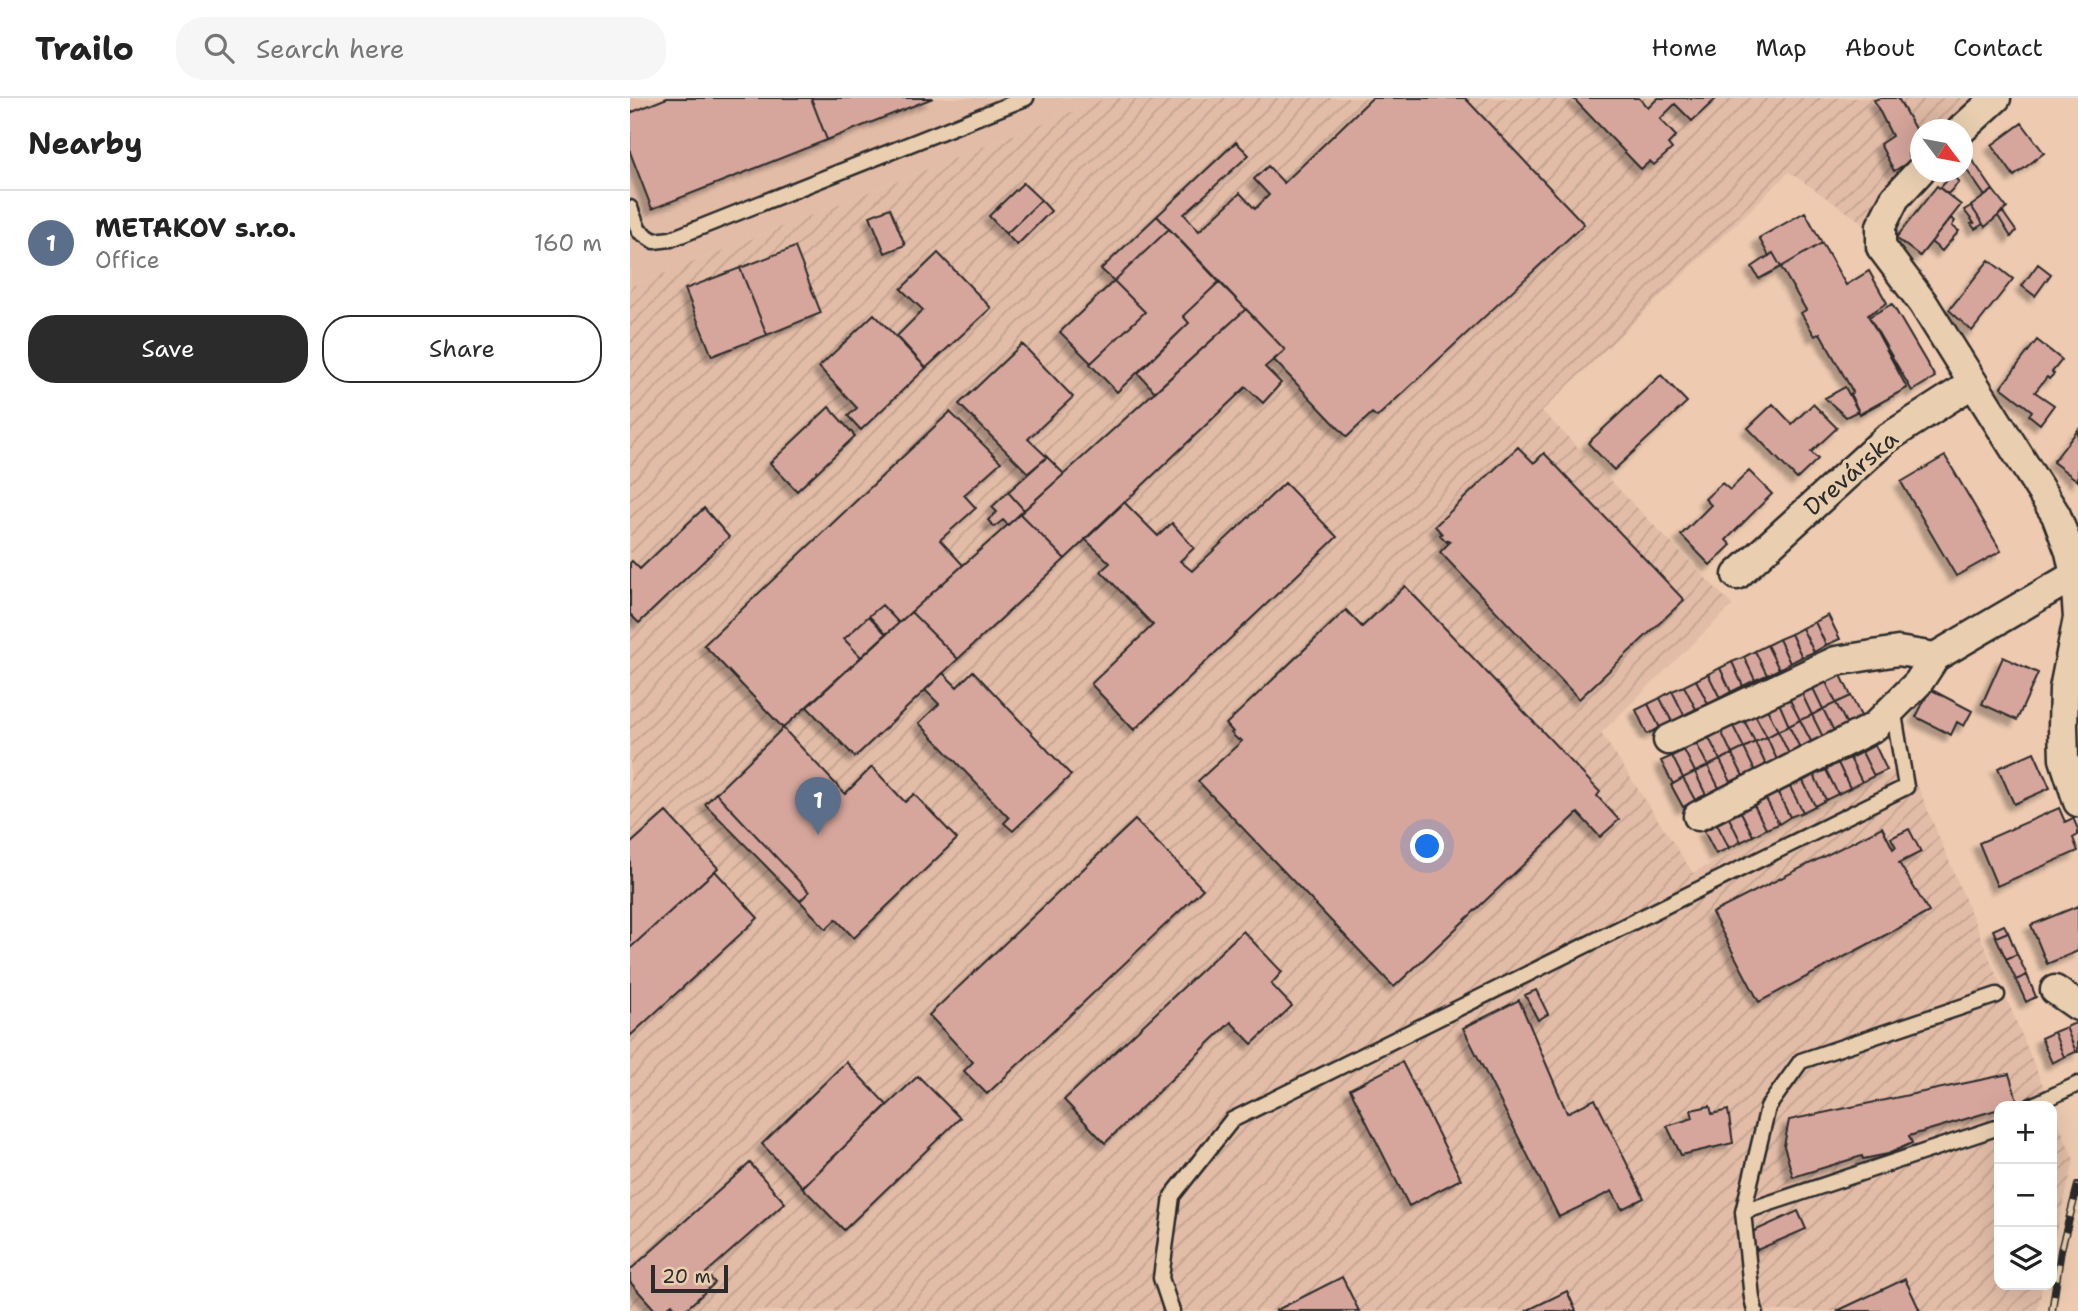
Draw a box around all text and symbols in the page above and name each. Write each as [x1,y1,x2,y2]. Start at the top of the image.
search box [176,17,666,80]
text: Trailo [35,26,134,71]
icon: search [200,29,238,67]
text: Search here [256,31,405,66]
text: Home [1651,32,1717,64]
text: Map [1755,32,1807,64]
text: About [1845,32,1915,64]
text: Contact [1953,32,2043,64]
north arrow [1910,119,1973,182]
text: Nearby [28,123,143,164]
text: METAKOV s.r.o. [95,210,296,245]
text: 1 [46,228,56,258]
text: 160 m [534,228,602,258]
text: Office [95,245,160,275]
button: Save [28,315,308,383]
button: Share [322,315,602,383]
street label: Drevárska [1797,423,1905,523]
pin: 1 [795,777,841,835]
your location [1410,829,1444,863]
map controls [1994,1101,2057,1290]
button: + [1994,1101,2057,1164]
button: − [1994,1164,2057,1227]
button: layers [1994,1227,2057,1290]
scale bar [651,1262,728,1294]
text: 20 m [662,1264,711,1289]

